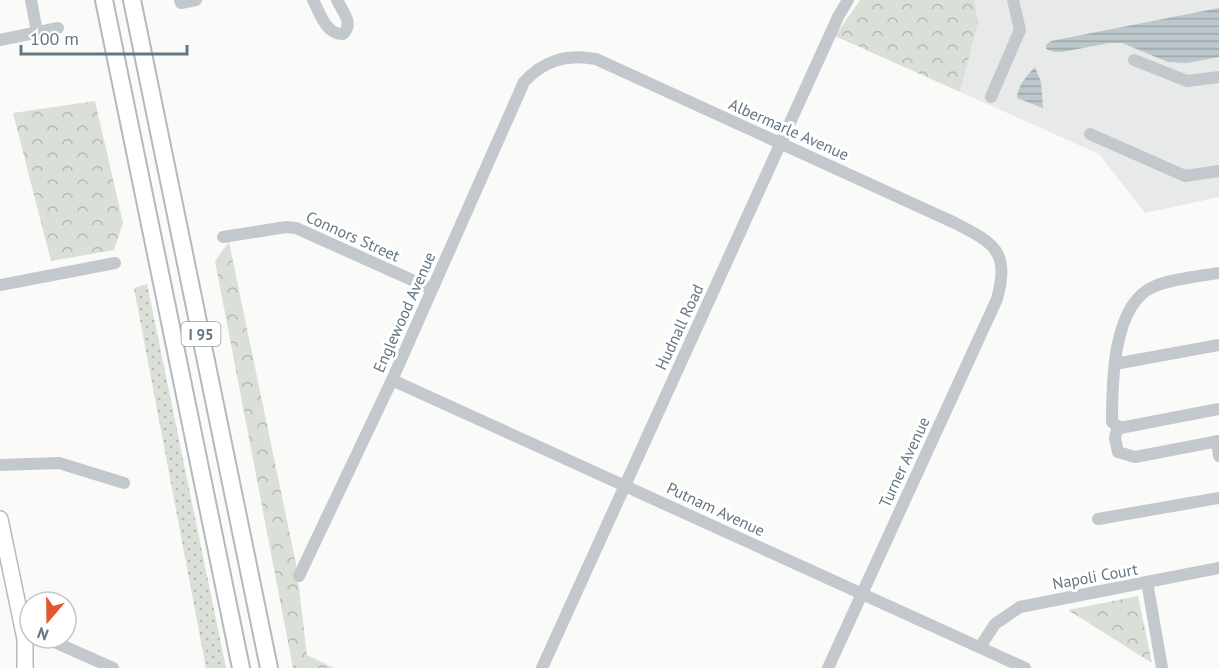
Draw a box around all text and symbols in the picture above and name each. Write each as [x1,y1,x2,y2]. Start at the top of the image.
scale bar [21,18,188,56]
text: 100 m [30,27,79,50]
street label: Albermarle Avenue [726,94,852,164]
street label: Connors Street [303,206,404,266]
street label: Englewood Avenue [369,249,439,375]
street label: Hudnall Road [650,281,708,373]
road number: I 95 [182,322,220,346]
street label: Turner Avenue [874,414,934,510]
street label: Putnam Avenue [664,478,768,540]
street label: Napoli Court [1051,559,1140,593]
north arrow [18,590,78,650]
text: N [35,623,51,645]

